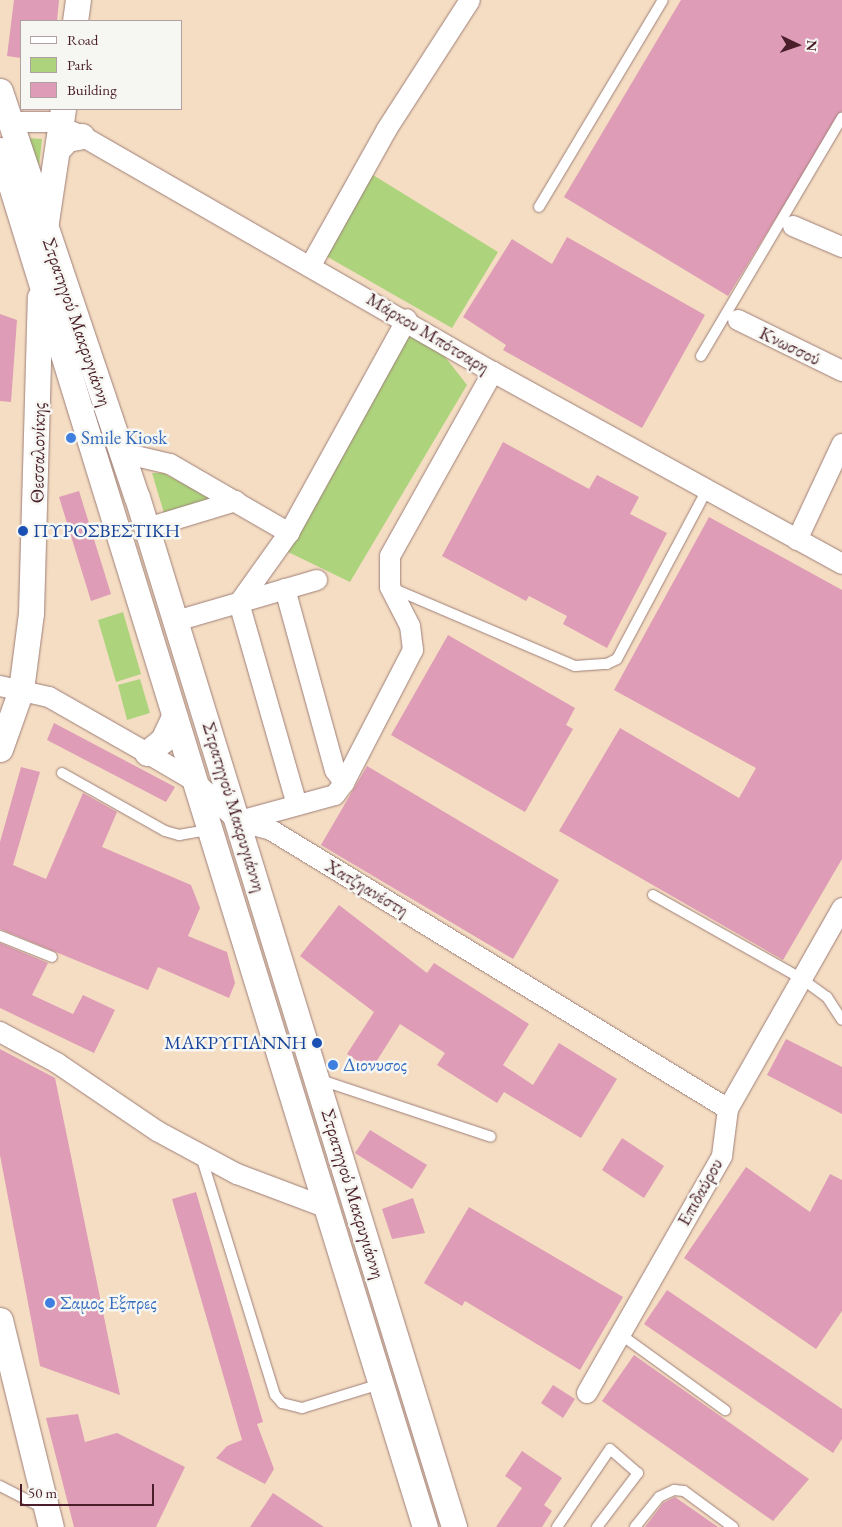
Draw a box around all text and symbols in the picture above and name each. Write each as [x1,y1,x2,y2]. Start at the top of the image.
legend [20,20,182,110]
north arrow [772,20,822,70]
text: Road [67,30,98,49]
text: N [803,40,821,52]
text: Park [67,55,93,74]
text: Building [67,80,117,99]
street label: Στρατηγού Μακρυγιάννη [37,235,117,409]
street label: Μάρκου Μπότσαρη [362,287,494,379]
street label: Κνωσσού [756,321,824,371]
street label: Θεσσαλονίκης [26,402,50,504]
place label: Smile Kiosk [81,427,167,449]
marker: Smile Kiosk [65,432,77,444]
place label: ΠΥΡΟΣΒΕΣΤΙΚΗ [33,520,180,542]
marker: ΠΥΡΟΣΒΕΣΤΙΚΗ [17,525,29,537]
street label: Στρατηγού Μακρυγιάννη [197,719,271,895]
street label: Χατζηανέστη [321,854,413,922]
place label: ΜΑΚΡΥΓΙΑΝΝΗ [164,1032,307,1054]
marker: ΜΑΚΡΥΓΙΑΝΝΗ [311,1037,323,1049]
place label: Διονυσος [343,1054,407,1076]
marker: Διονυσος [327,1059,339,1071]
street label: Στρατηγού Μακρυγιάννη [316,1106,390,1282]
street label: Επιδαύρου [672,1154,728,1230]
place label: Σαμος Εξπρες [60,1292,157,1314]
marker: Σαμος Εξπρες [44,1297,56,1309]
scale bar [22,1474,156,1506]
text: 50 m [28,1483,57,1502]

